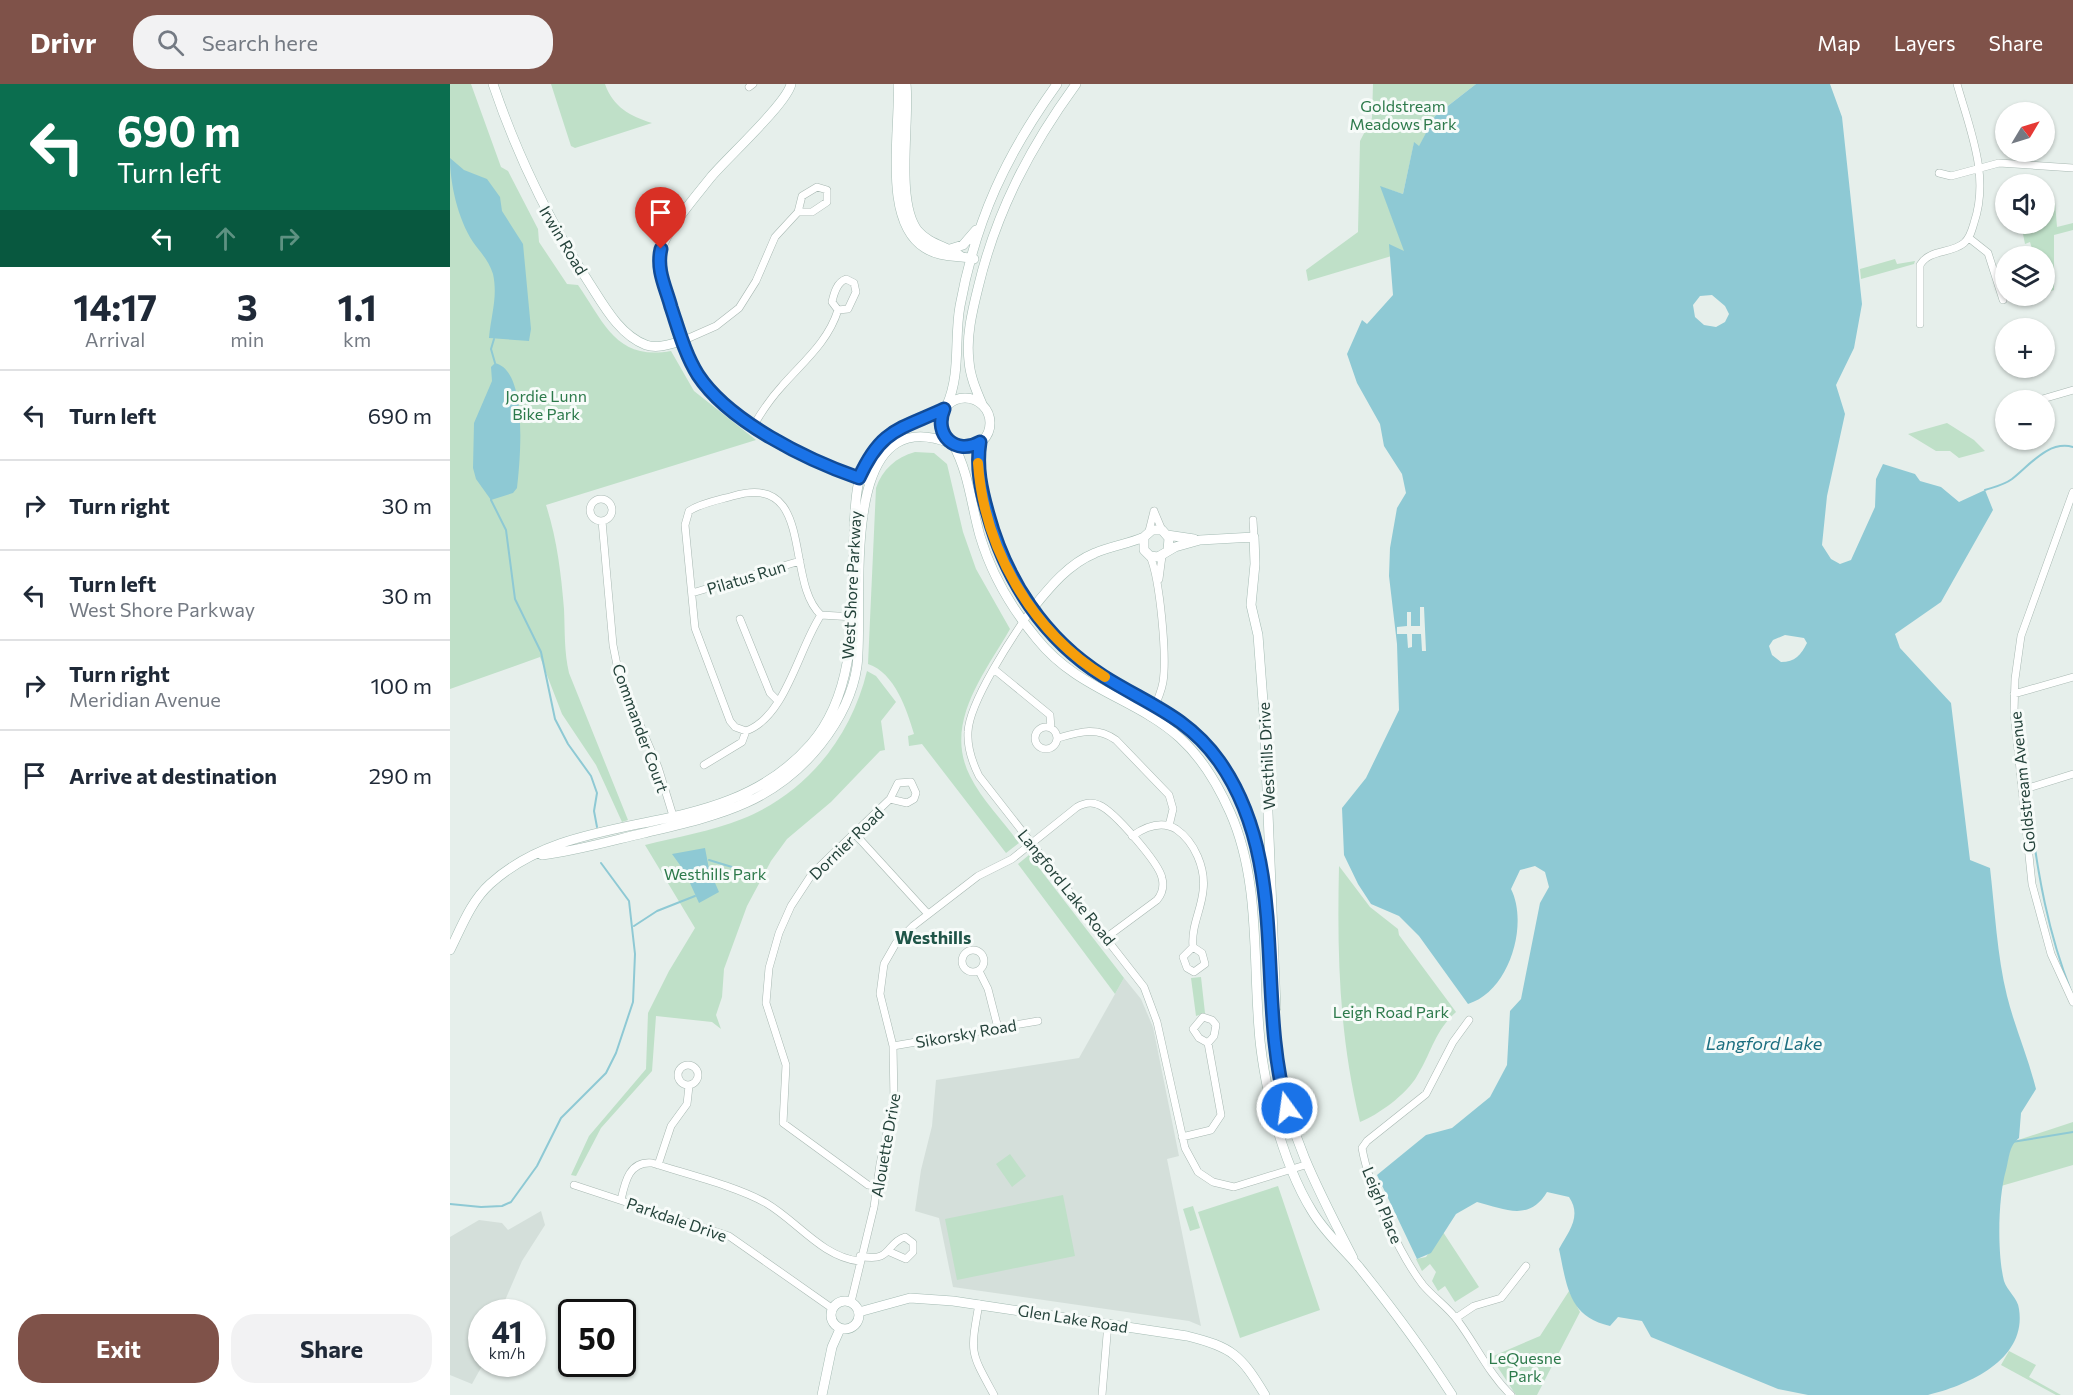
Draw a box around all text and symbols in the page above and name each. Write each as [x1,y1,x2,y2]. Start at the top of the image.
search box [133,15,553,69]
text: Drivr [30,25,97,59]
icon: search [154,26,187,59]
text: Search here [202,29,318,56]
text: Map [1817,30,1861,55]
text: Layers [1894,30,1956,55]
text: Share [1989,30,2043,55]
park label: Goldstream Meadows Park [1349,96,1457,133]
north arrow [1995,102,2055,162]
map controls [1995,102,2055,450]
text: 690 m [117,104,241,156]
icon: left [18,108,96,186]
text: Turn left [117,156,221,189]
button: sound [1995,174,2055,234]
pin [635,187,686,249]
icon: arrive [644,196,677,229]
street label: Irwin Road [536,202,592,278]
icon: left [146,222,179,255]
icon: ahead [209,222,242,255]
icon: right [272,222,305,255]
button: layers [1995,246,2055,306]
text: 14:17 [73,284,157,328]
text: 3 [237,284,258,328]
text: 1.1 [337,284,377,328]
button: + [1995,318,2055,378]
text: Arrival [85,327,145,351]
text: min [230,327,264,351]
text: km [343,327,371,351]
park label: Jordie Lunn Bike Park [505,386,587,423]
button: − [1995,390,2055,450]
icon: left [18,399,51,432]
text: Turn left [69,402,156,429]
text: 690 m [368,402,432,429]
icon: right [18,489,51,522]
text: Turn right [69,492,170,519]
text: 30 m [382,492,432,519]
street label: West Shore Parkway [838,510,864,660]
street label: Pilatus Run [704,556,788,598]
text: Turn left [69,570,156,597]
icon: left [18,579,51,612]
text: 30 m [382,582,432,609]
text: West Shore Parkway [69,597,255,621]
text: Turn right [69,660,170,687]
street label: Commander Court [609,661,673,795]
icon: right [18,669,51,702]
text: 100 m [370,672,432,699]
text: Meridian Avenue [69,687,221,711]
street label: Westhills Drive [1254,702,1278,810]
street label: Goldstream Avenue [2005,711,2039,853]
icon: arrive [18,759,51,792]
text: Arrive at destination [69,762,277,789]
text: 290 m [369,762,432,789]
street label: Dornier Road [805,803,887,883]
street label: Langford Lake Road [1014,825,1120,949]
park label: Westhills Park [664,864,767,883]
district label: Westhills [895,926,971,948]
park label: Leigh Road Park [1333,1002,1450,1021]
street label: Sikorsky Road [914,1015,1018,1051]
water label: Langford Lake [1706,1032,1823,1054]
position arrow [1255,1076,1319,1140]
street label: Alouette Drive [867,1092,903,1198]
street label: Leigh Place [1359,1164,1407,1246]
street label: Parkdale Drive [624,1193,730,1245]
speed limit sign: 50 [558,1299,636,1377]
street label: Glen Lake Road [1017,1300,1129,1336]
text: 41 [491,1312,523,1349]
button: Exit [18,1314,219,1383]
button: Share [231,1314,432,1383]
text: km/h [489,1344,525,1362]
park label: LeQuesne Park [1489,1348,1561,1385]

